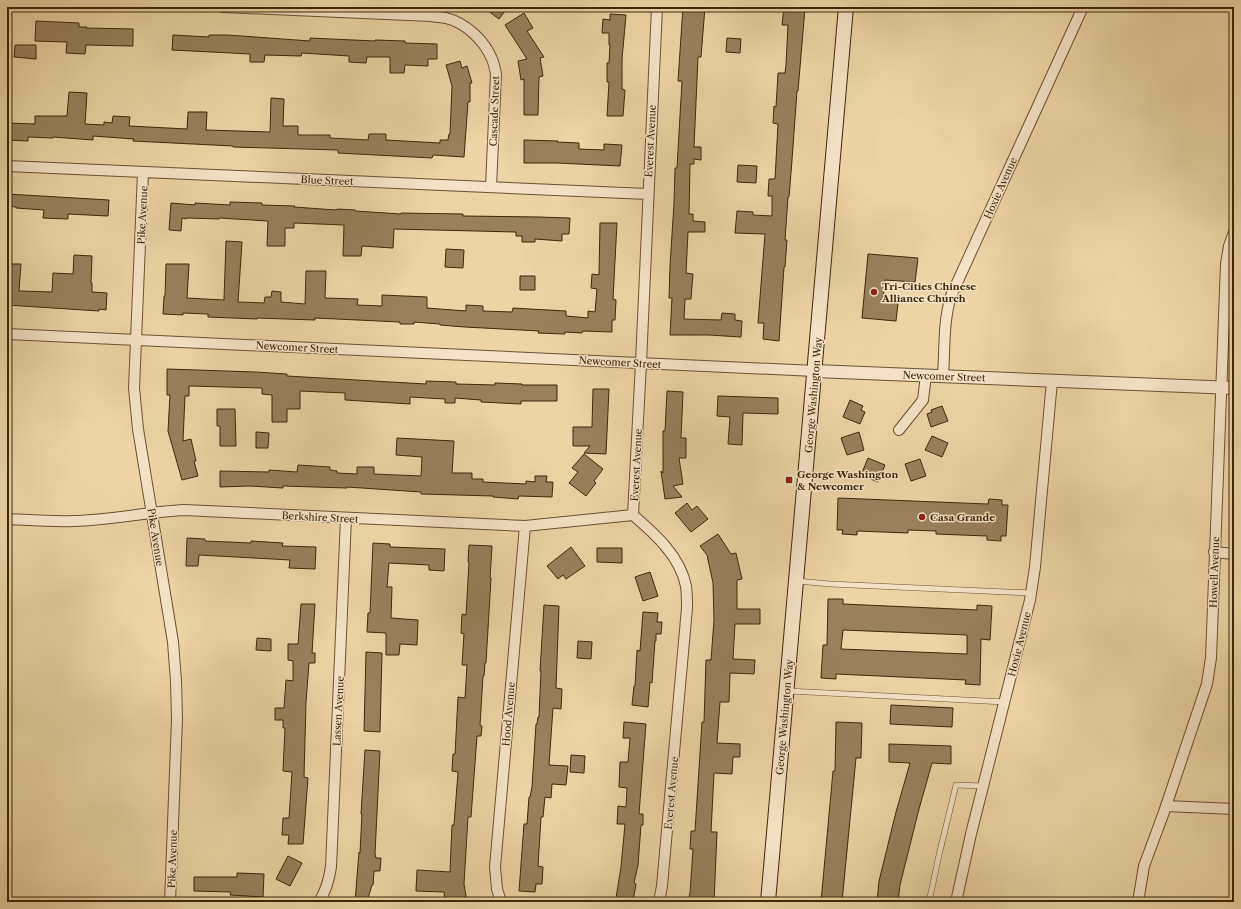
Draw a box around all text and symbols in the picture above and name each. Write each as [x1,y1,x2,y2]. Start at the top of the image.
street label: Cascade Street [487,75,502,147]
street label: Everest Avenue [642,104,659,178]
street label: Hoxie Avenue [981,155,1020,221]
street label: Blue Street [300,173,354,188]
street label: Pike Avenue [134,185,151,245]
place label: Tri-Cities Chinese Alliance Church [881,280,976,305]
marker: Tri-Cities Chinese Alliance Church [869,287,879,297]
street label: George Washington Way [802,336,825,454]
street label: Newcomer Street [255,339,339,356]
street label: Newcomer Street [578,354,662,371]
street label: Newcomer Street [902,369,986,384]
street label: Everest Avenue [628,428,645,502]
place label: George Washington & Newcomer [797,468,898,493]
marker: George Washington & Newcomer [784,475,794,485]
street label: Pike Avenue [145,507,167,567]
street label: Berkshire Street [281,509,359,526]
place label: Casa Grande [930,511,995,524]
marker: Casa Grande [917,512,927,522]
street label: Howell Avenue [1207,536,1222,608]
street label: Hoxie Avenue [1005,610,1034,678]
street label: George Washington Way [773,658,796,776]
street label: Lassen Avenue [330,675,347,746]
street label: Hood Avenue [499,681,518,747]
street label: Everest Avenue [662,756,681,830]
street label: Pike Avenue [165,829,180,888]

